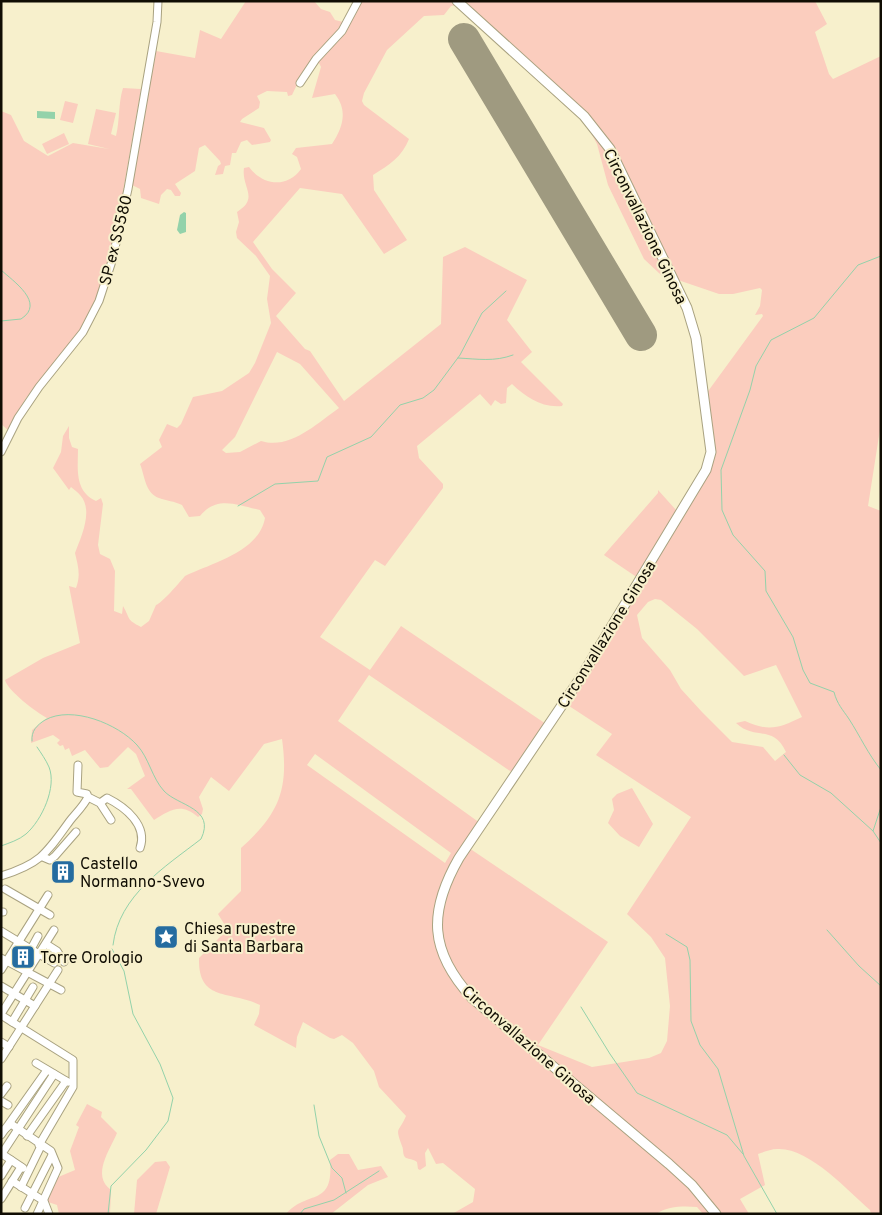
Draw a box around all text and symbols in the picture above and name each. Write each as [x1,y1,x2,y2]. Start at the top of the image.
street label: Circonvallazione Ginosa [598,146,691,308]
street label: SP ex SS580 [96,193,138,288]
street label: Circonvallazione Ginosa [554,557,661,713]
place label: Castello Normanno-Svevo [80,855,205,893]
building icon: Castello Normanno-Svevo [50,859,76,885]
place label: Chiesa rupestre di Santa Barbara [184,920,303,958]
place icon: Chiesa rupestre di Santa Barbara [153,924,179,950]
building icon: Torre Orologio [10,944,36,970]
place label: Torre Orologio [40,949,143,969]
street label: Circonvallazione Ginosa [457,982,599,1109]

